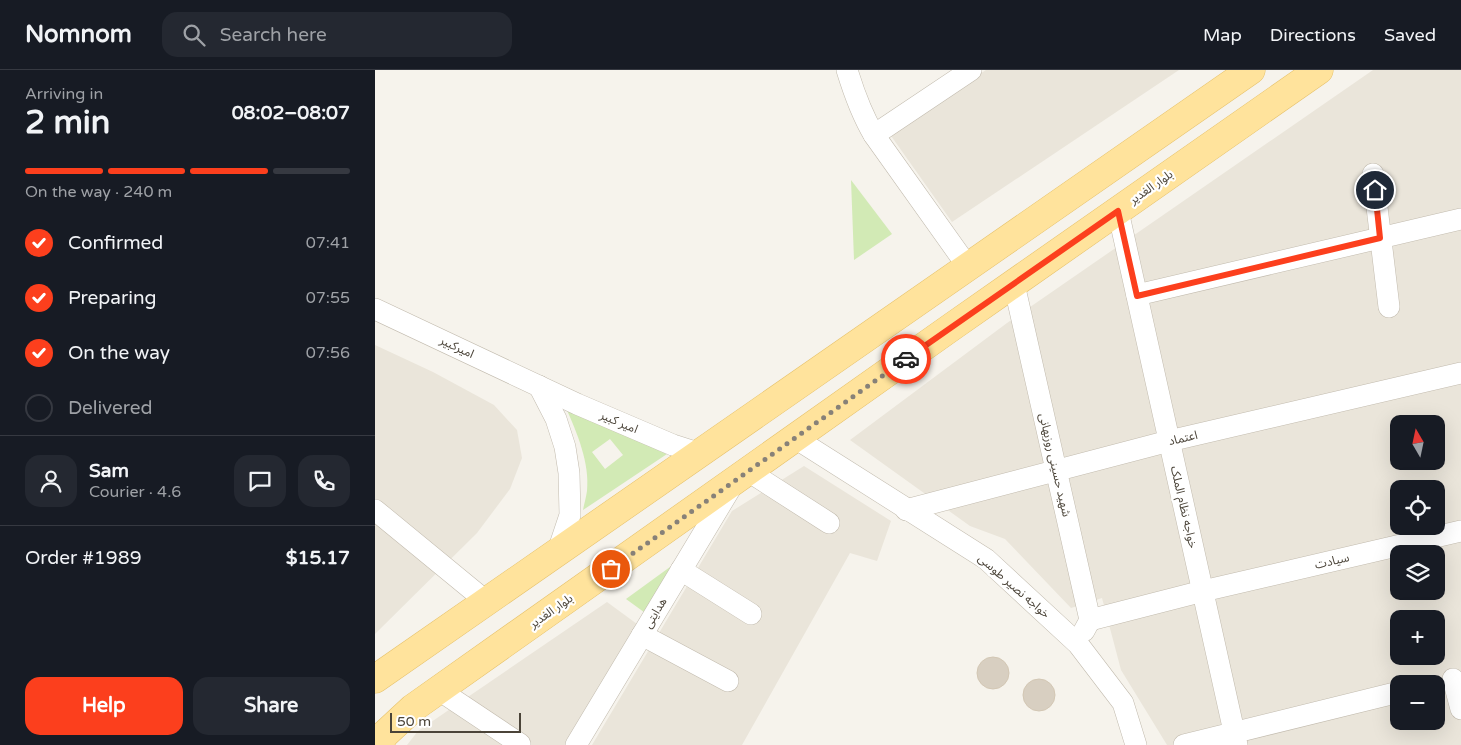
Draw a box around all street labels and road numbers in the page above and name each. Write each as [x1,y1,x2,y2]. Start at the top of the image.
street label: بلوار الغدیر [1126,167,1175,208]
street label: امیرکبیر [437,333,476,361]
street label: امیر کبیر [597,407,640,436]
street label: شهید حسینی روزبهانی [1036,412,1074,518]
street label: اعتماد [1167,428,1199,448]
street label: خواجه نظام الملک [1166,465,1200,550]
street label: سیادت [1313,550,1351,572]
street label: خواجه نصیر طوسی [975,551,1053,621]
street label: بلوار الغدیر [526,591,575,632]
street label: هدایتی [640,595,670,631]

